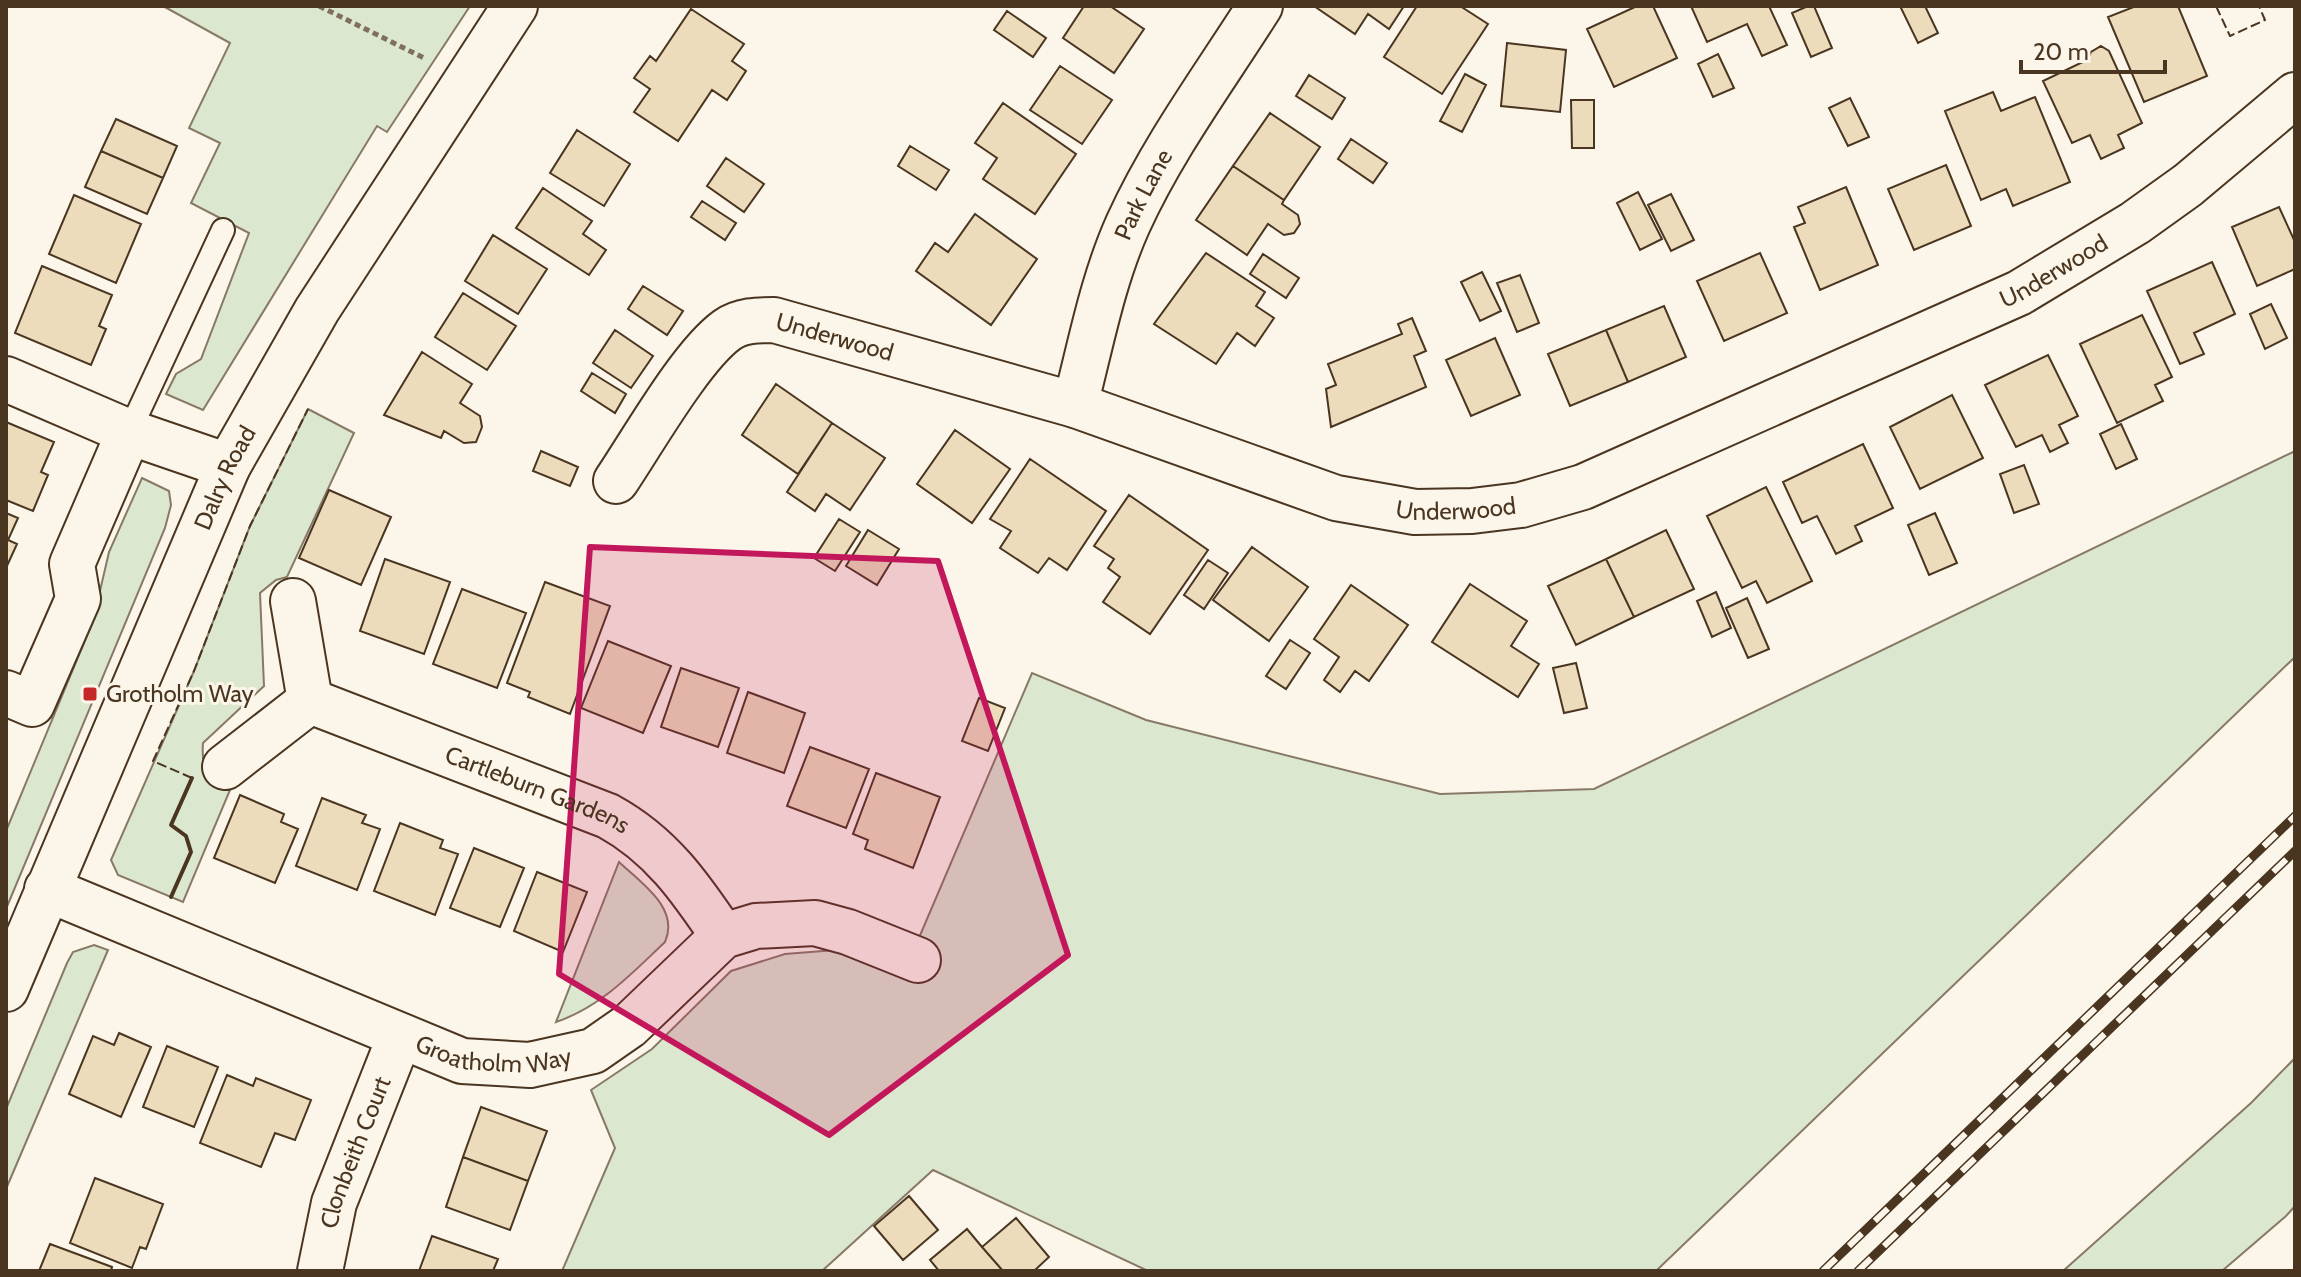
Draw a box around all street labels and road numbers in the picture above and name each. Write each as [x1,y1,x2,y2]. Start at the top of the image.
street label: Park Lane [1108,144,1178,244]
street label: Underwood [1995,228,2113,314]
street label: Underwood [773,306,897,367]
street label: Dalry Road [188,421,262,534]
street label: Underwood [1393,491,1518,526]
street label: Cartleburn Gardens [441,740,636,840]
street label: Groatholm Way [412,1028,574,1079]
street label: Clonbeith Court [314,1072,397,1231]

